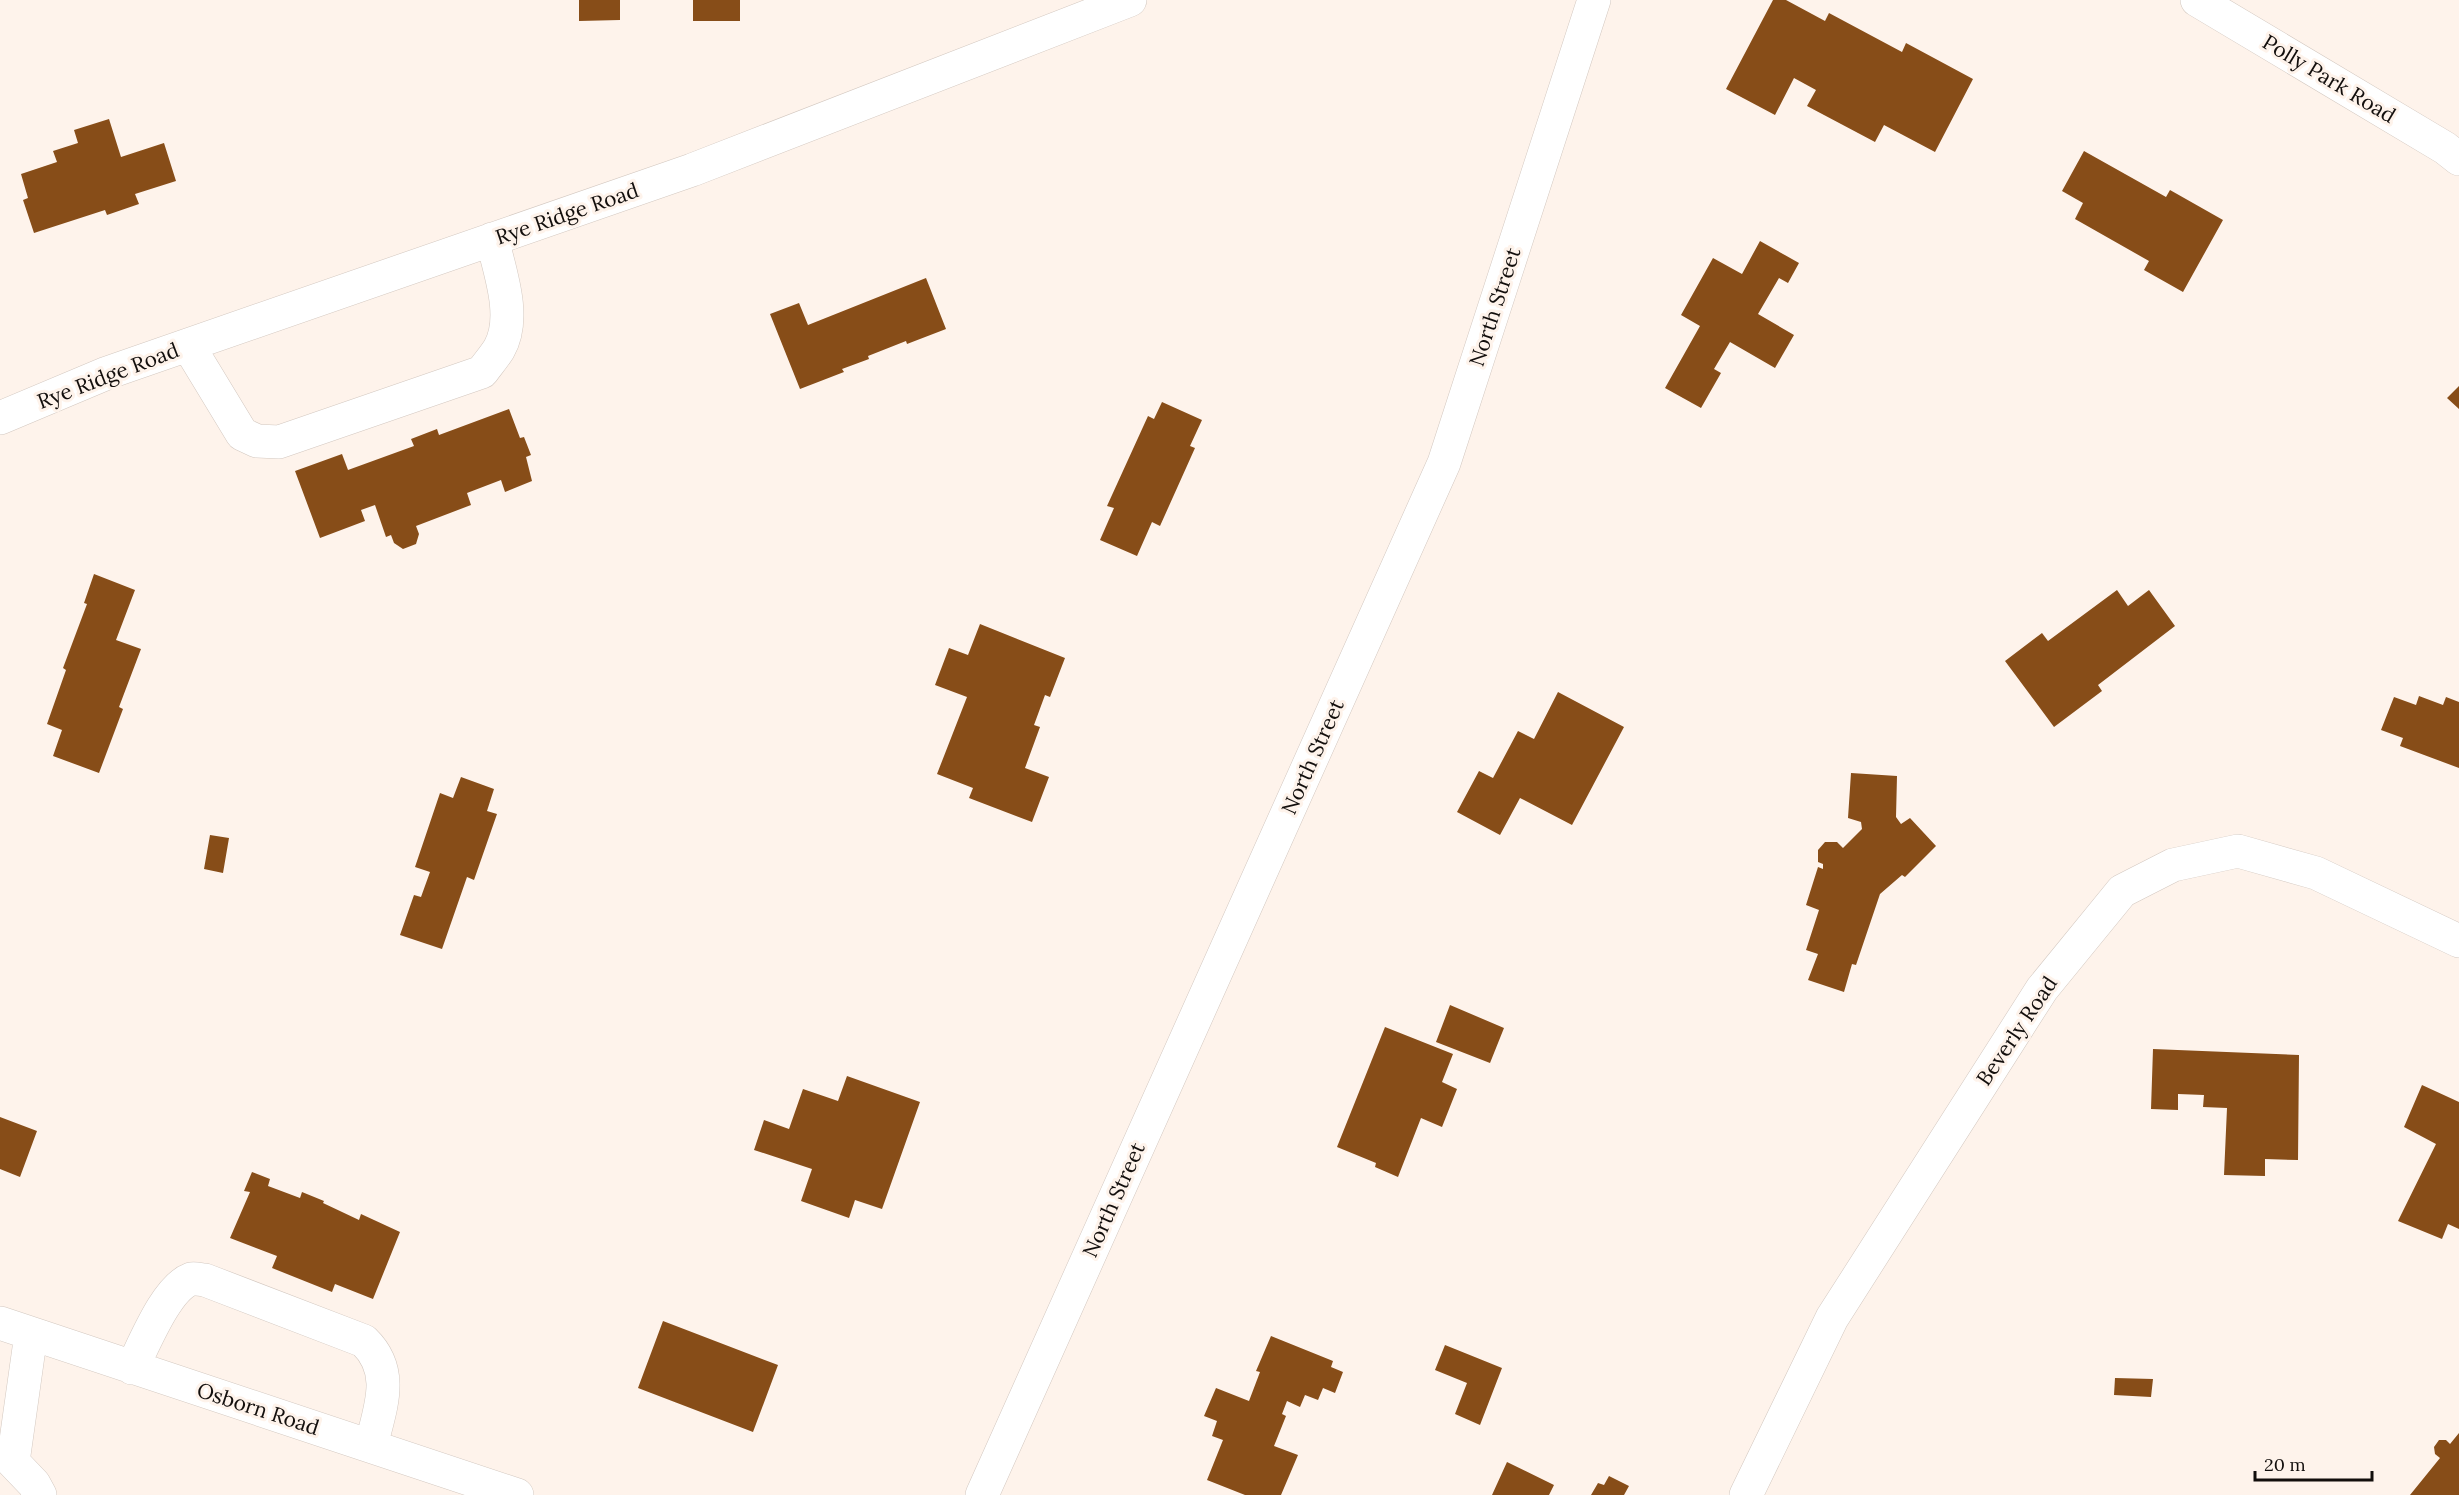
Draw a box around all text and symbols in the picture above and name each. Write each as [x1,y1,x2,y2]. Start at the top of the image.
street label: Polly Park Road [2258,28,2401,129]
street label: Rye Ridge Road [492,176,642,251]
street label: North Street [1463,243,1527,370]
street label: Rye Ridge Road [33,336,183,415]
street label: North Street [1275,694,1350,819]
street label: Beverly Road [1970,971,2063,1091]
street label: North Street [1076,1137,1151,1262]
street label: Osborn Road [194,1376,323,1441]
scale bar [2255,1444,2372,1482]
text: 20 m [2264,1453,2306,1476]

